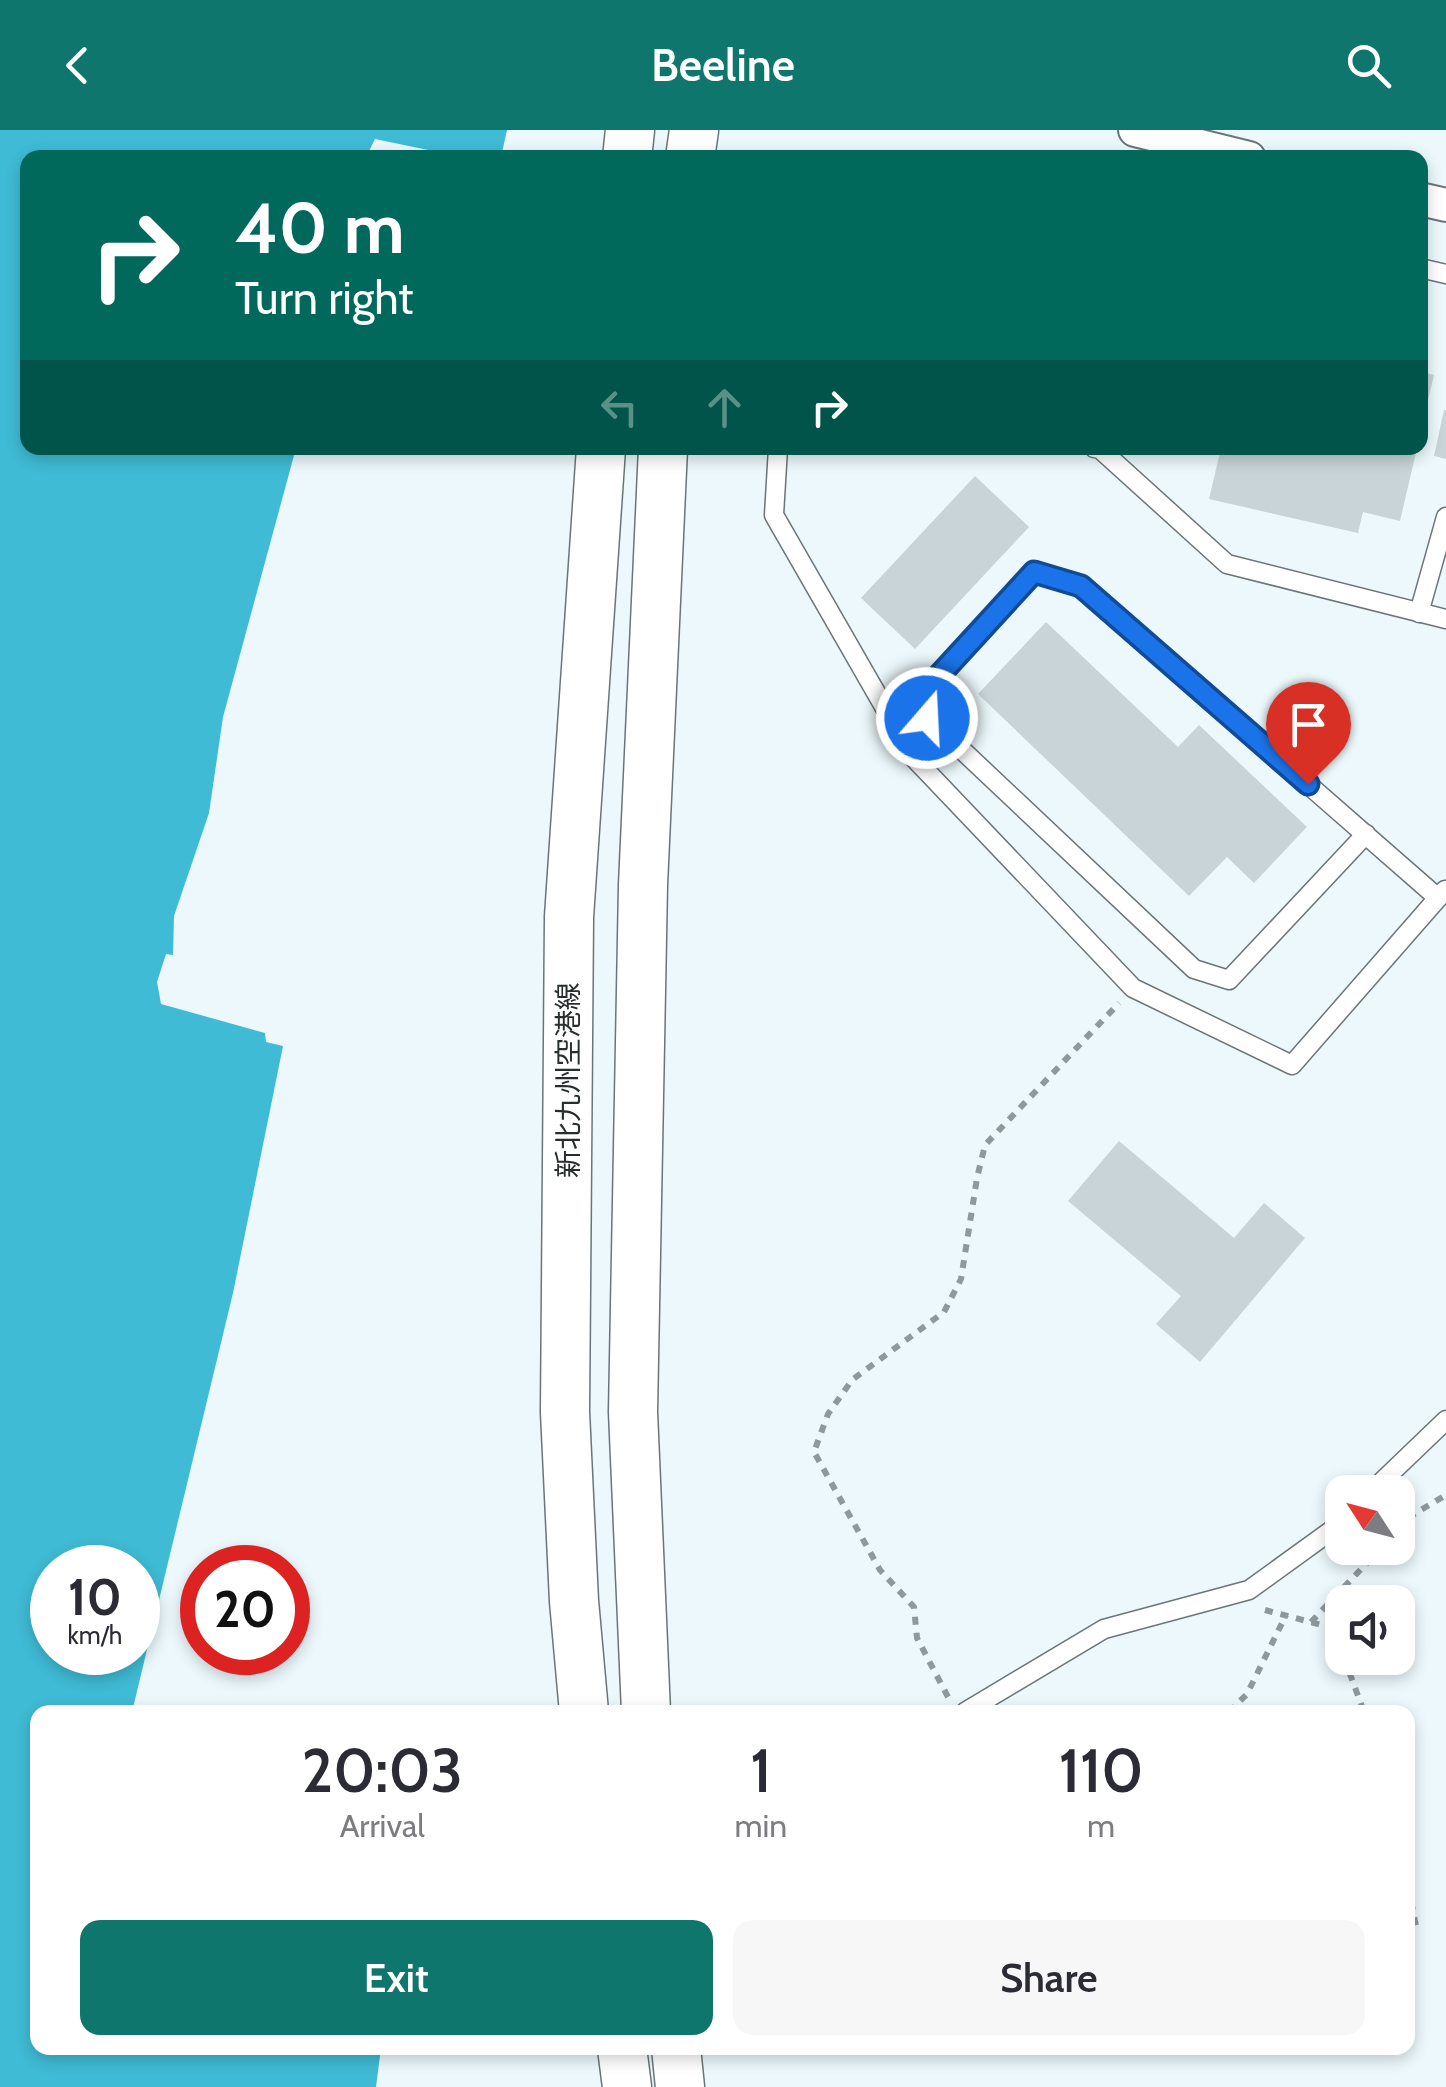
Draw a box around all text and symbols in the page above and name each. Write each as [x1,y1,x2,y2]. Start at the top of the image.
icon: back [50,38,105,93]
text: Beeline [651,38,795,92]
icon: search [1341,38,1396,93]
text: 40 m [235,185,404,271]
icon: right [70,190,200,320]
text: Turn right [235,271,414,325]
icon: left [592,380,647,435]
icon: ahead [697,380,752,435]
icon: right [802,380,857,435]
position arrow [875,666,979,770]
pin [1266,682,1351,785]
icon: arrive [1281,697,1336,752]
street label: 新北九州空港線 [551,982,585,1178]
north arrow [1325,1475,1415,1565]
map controls [1325,1475,1415,1675]
speed limit sign: 20 [180,1545,310,1675]
text: 10 [68,1567,122,1628]
button: sound [1325,1585,1415,1675]
text: km/h [68,1620,122,1650]
text: 20:03 [302,1734,463,1807]
text: 1 [750,1734,771,1807]
text: 110 [1059,1734,1143,1807]
text: Arrival [340,1806,425,1845]
text: min [735,1806,787,1845]
text: m [1087,1806,1115,1845]
button: Exit [80,1920,713,2035]
button: Share [733,1920,1365,2035]

